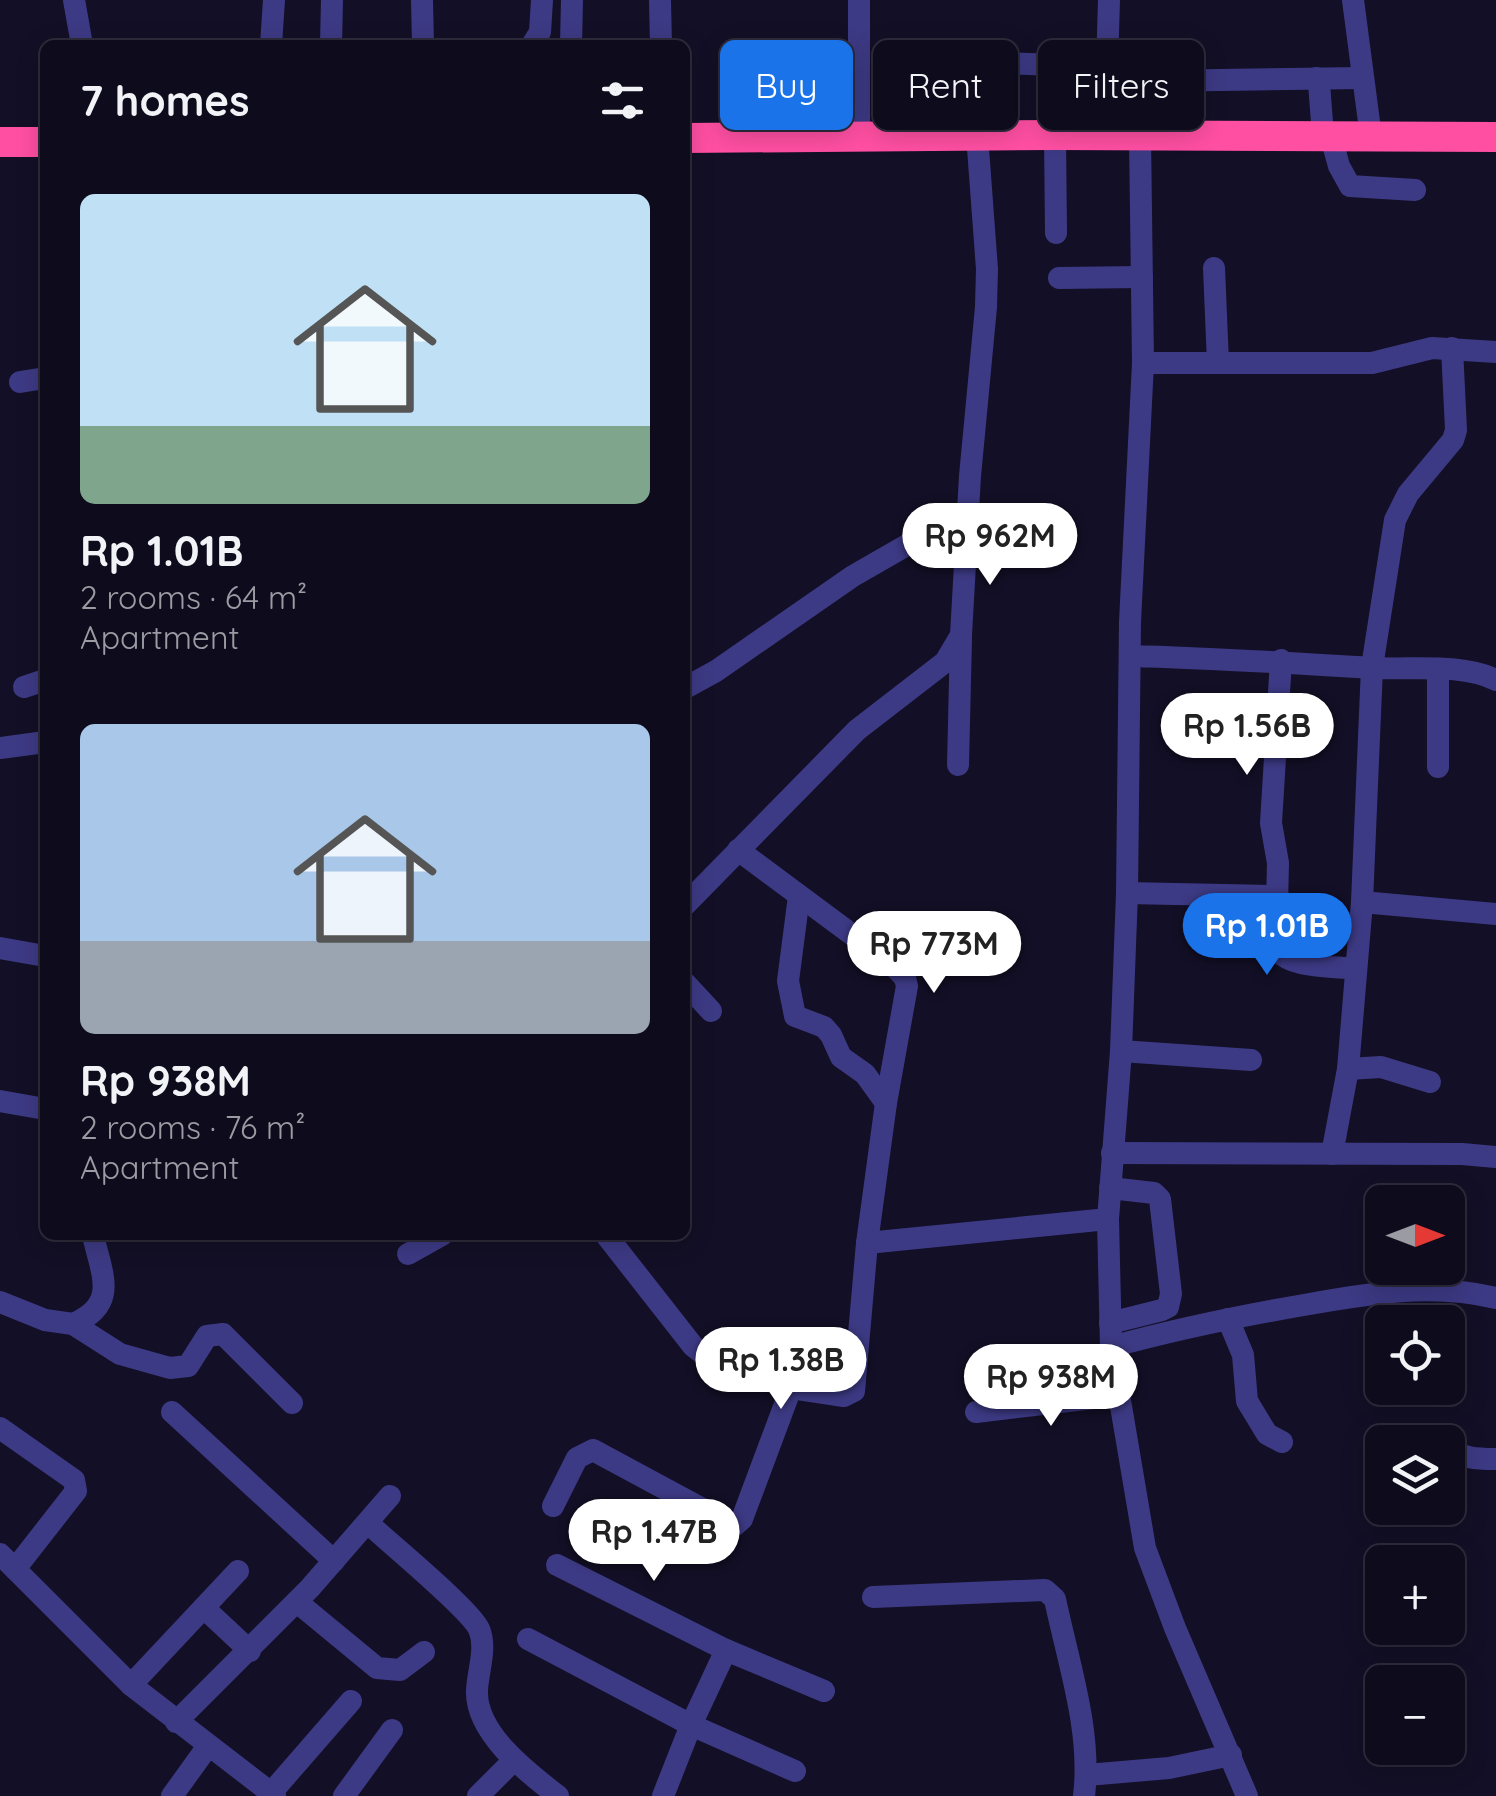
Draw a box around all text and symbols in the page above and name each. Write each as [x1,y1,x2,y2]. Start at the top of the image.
chip: Buy [720,40,853,130]
chip: Rent [873,40,1018,130]
chip: Filters [1038,40,1204,130]
icon: filters [595,73,650,128]
text: 7 homes [80,74,249,127]
icon: home [275,259,455,439]
pin: Rp 962M [898,503,1082,588]
text: Rp 962M [924,515,1056,555]
text: Rp 1.01B [80,524,243,577]
text: 2 rooms · 64 m² [80,577,307,617]
text: Apartment [80,617,239,657]
pin: Rp 1.56B [1144,693,1350,778]
text: Rp 1.56B [1183,705,1311,745]
icon: home [275,789,455,969]
pin: Rp 1.01B [1164,893,1370,978]
text: Rp 1.01B [1205,905,1329,945]
pin: Rp 773M [842,911,1026,996]
text: Rp 773M [869,923,999,963]
text: Rp 938M [80,1054,251,1107]
text: 2 rooms · 76 m² [80,1107,305,1147]
text: Apartment [80,1147,239,1187]
north arrow [1365,1185,1465,1285]
map controls [1365,1185,1465,1765]
button: locate [1365,1305,1465,1405]
pin: Rp 1.38B [678,1327,884,1412]
text: Rp 1.38B [717,1339,845,1379]
pin: Rp 938M [959,1344,1143,1429]
text: Rp 938M [986,1356,1116,1396]
button: layers [1365,1425,1465,1525]
pin: Rp 1.47B [551,1499,757,1584]
text: Rp 1.47B [591,1511,717,1551]
button: + [1365,1545,1465,1645]
button: − [1365,1665,1465,1765]

